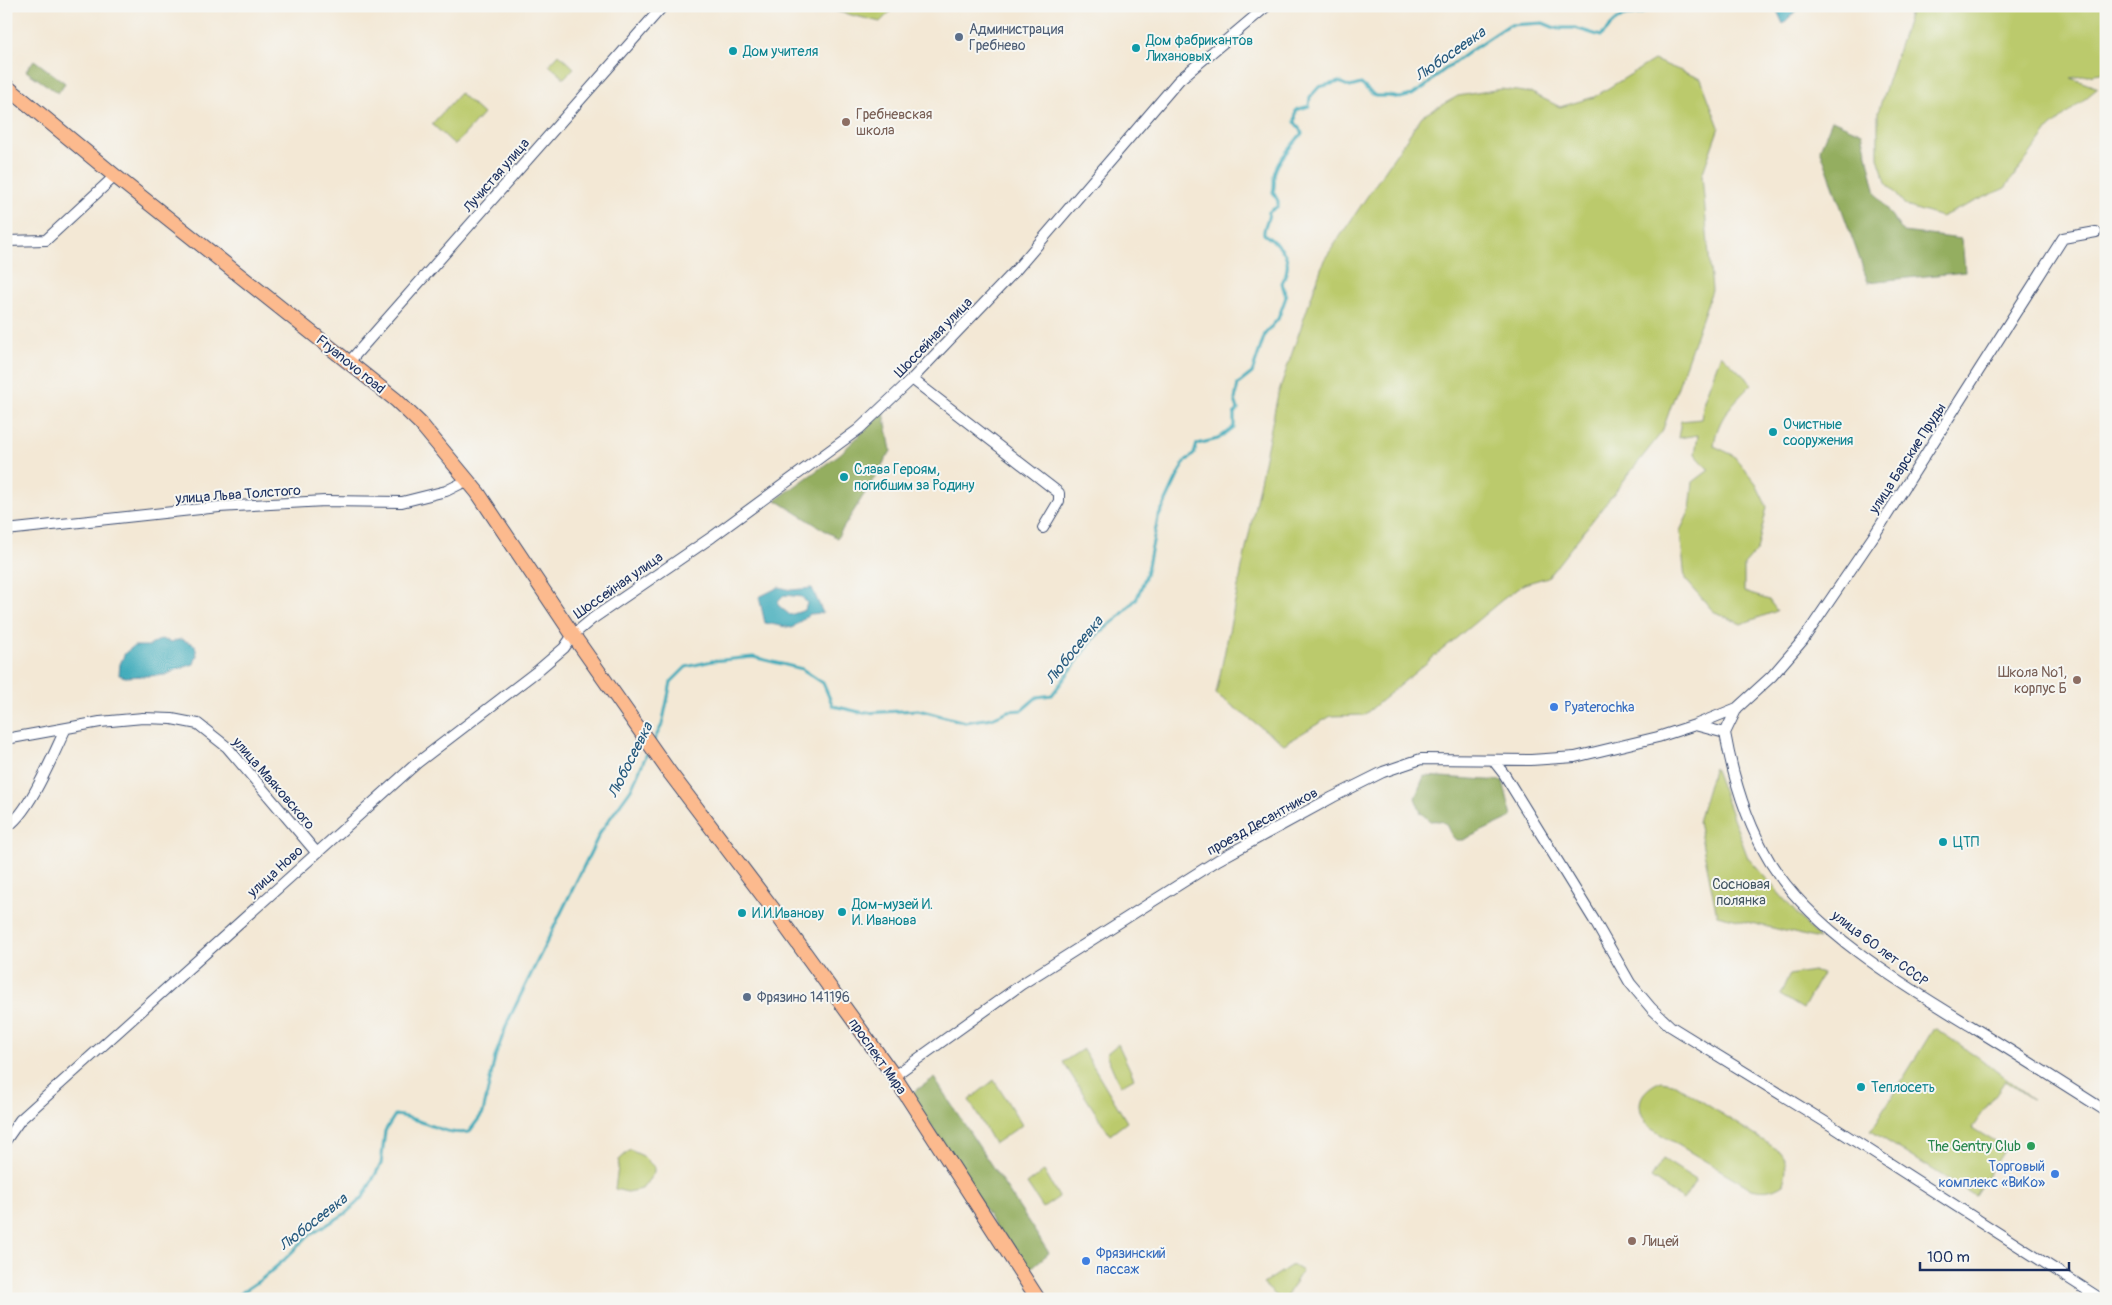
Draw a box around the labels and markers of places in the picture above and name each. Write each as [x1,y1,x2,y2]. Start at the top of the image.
place label: Администрация Гребнево [969,21,1064,54]
marker: Администрация Гребнево [953,31,965,43]
place label: Дом фабрикантов Лихановых [1145,32,1253,65]
marker: Дом фабрикантов Лихановых [1130,42,1142,54]
place label: Дом учителя [742,43,818,60]
marker: Дом учителя [727,45,739,57]
place label: Гребневская школа [856,106,932,139]
marker: Гребневская школа [840,116,852,128]
place label: Очистные сооружения [1783,416,1853,449]
marker: Очистные сооружения [1767,426,1779,438]
place label: Слава Героям, погибшим за Родину [854,461,974,494]
marker: Слава Героям, погибшим за Родину [838,471,850,483]
place label: Школа №1, корпус Б [1998,664,2067,697]
marker: Школа №1, корпус Б [2071,674,2083,686]
place label: Pyaterochka [1564,699,1635,716]
marker: Pyaterochka [1548,701,1560,713]
place label: ЦТП [1953,834,1979,851]
marker: ЦТП [1937,836,1949,848]
place label: Дом-музей И. И. Иванова [851,896,933,929]
place label: И.И.Иванову [752,905,824,922]
marker: Дом-музей И. И. Иванова [836,906,848,918]
marker: И.И.Иванову [736,907,748,919]
place label: Фрязино 141196 [757,989,850,1006]
marker: Фрязино 141196 [741,991,753,1003]
place label: Теплосеть [1871,1079,1935,1096]
marker: Теплосеть [1855,1081,1867,1093]
place label: The Gentry Club [1927,1138,2021,1155]
marker: The Gentry Club [2025,1140,2037,1152]
place label: Торговый комплекс «ВиКо» [1938,1158,2045,1191]
marker: Торговый комплекс «ВиКо» [2049,1168,2061,1180]
place label: Лицей [1641,1233,1679,1250]
marker: Лицей [1626,1235,1638,1247]
place label: Фрязинский пассаж [1096,1245,1166,1278]
marker: Фрязинский пассаж [1080,1255,1092,1267]

